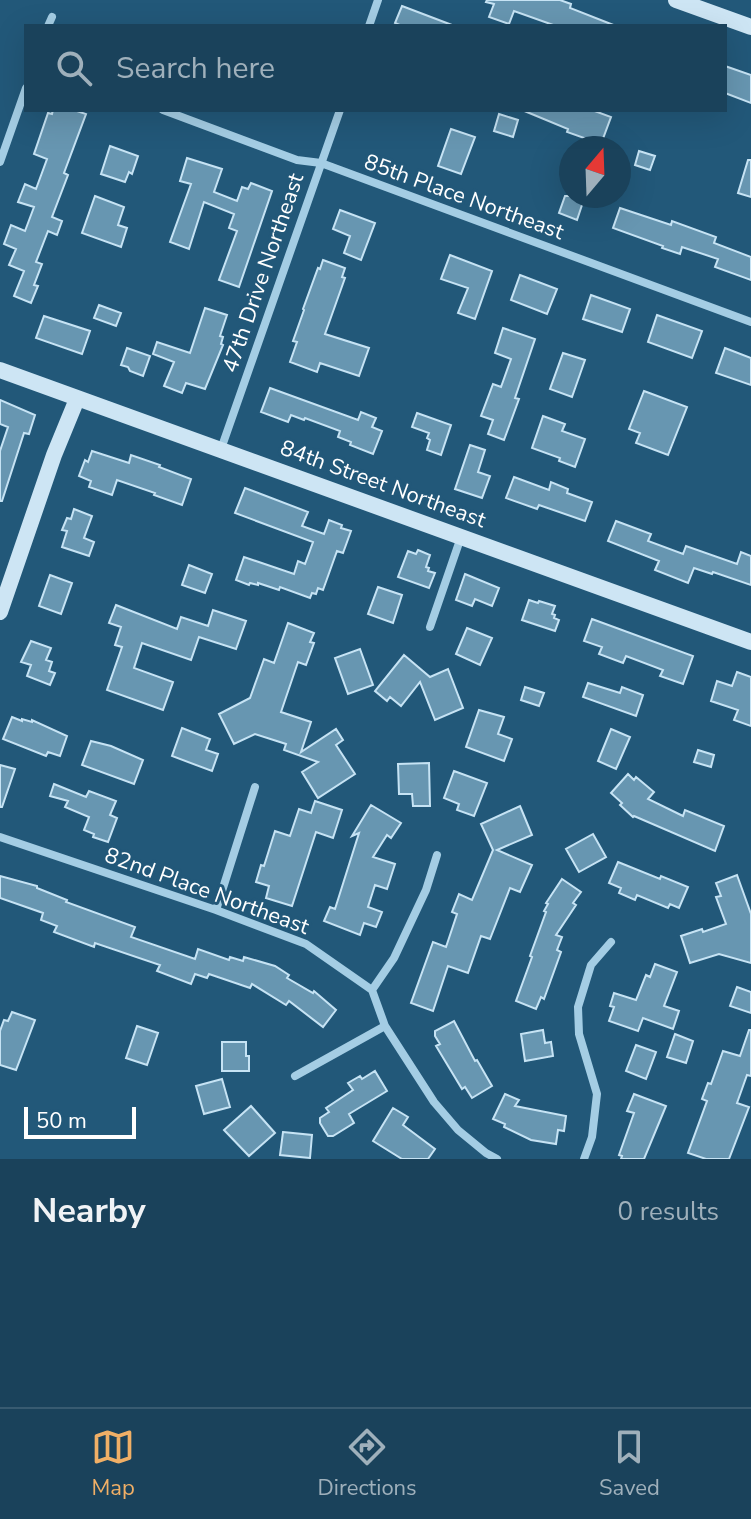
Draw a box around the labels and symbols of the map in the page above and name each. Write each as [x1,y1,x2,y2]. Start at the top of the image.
north arrow [559,136,631,208]
street label: 85th Place Northeast [360,147,568,247]
street label: 47th Drive Northeast [215,169,311,377]
street label: 84th Street Northeast [276,433,490,535]
street label: 82nd Place Northeast [101,840,314,942]
scale bar [24,1103,136,1139]

